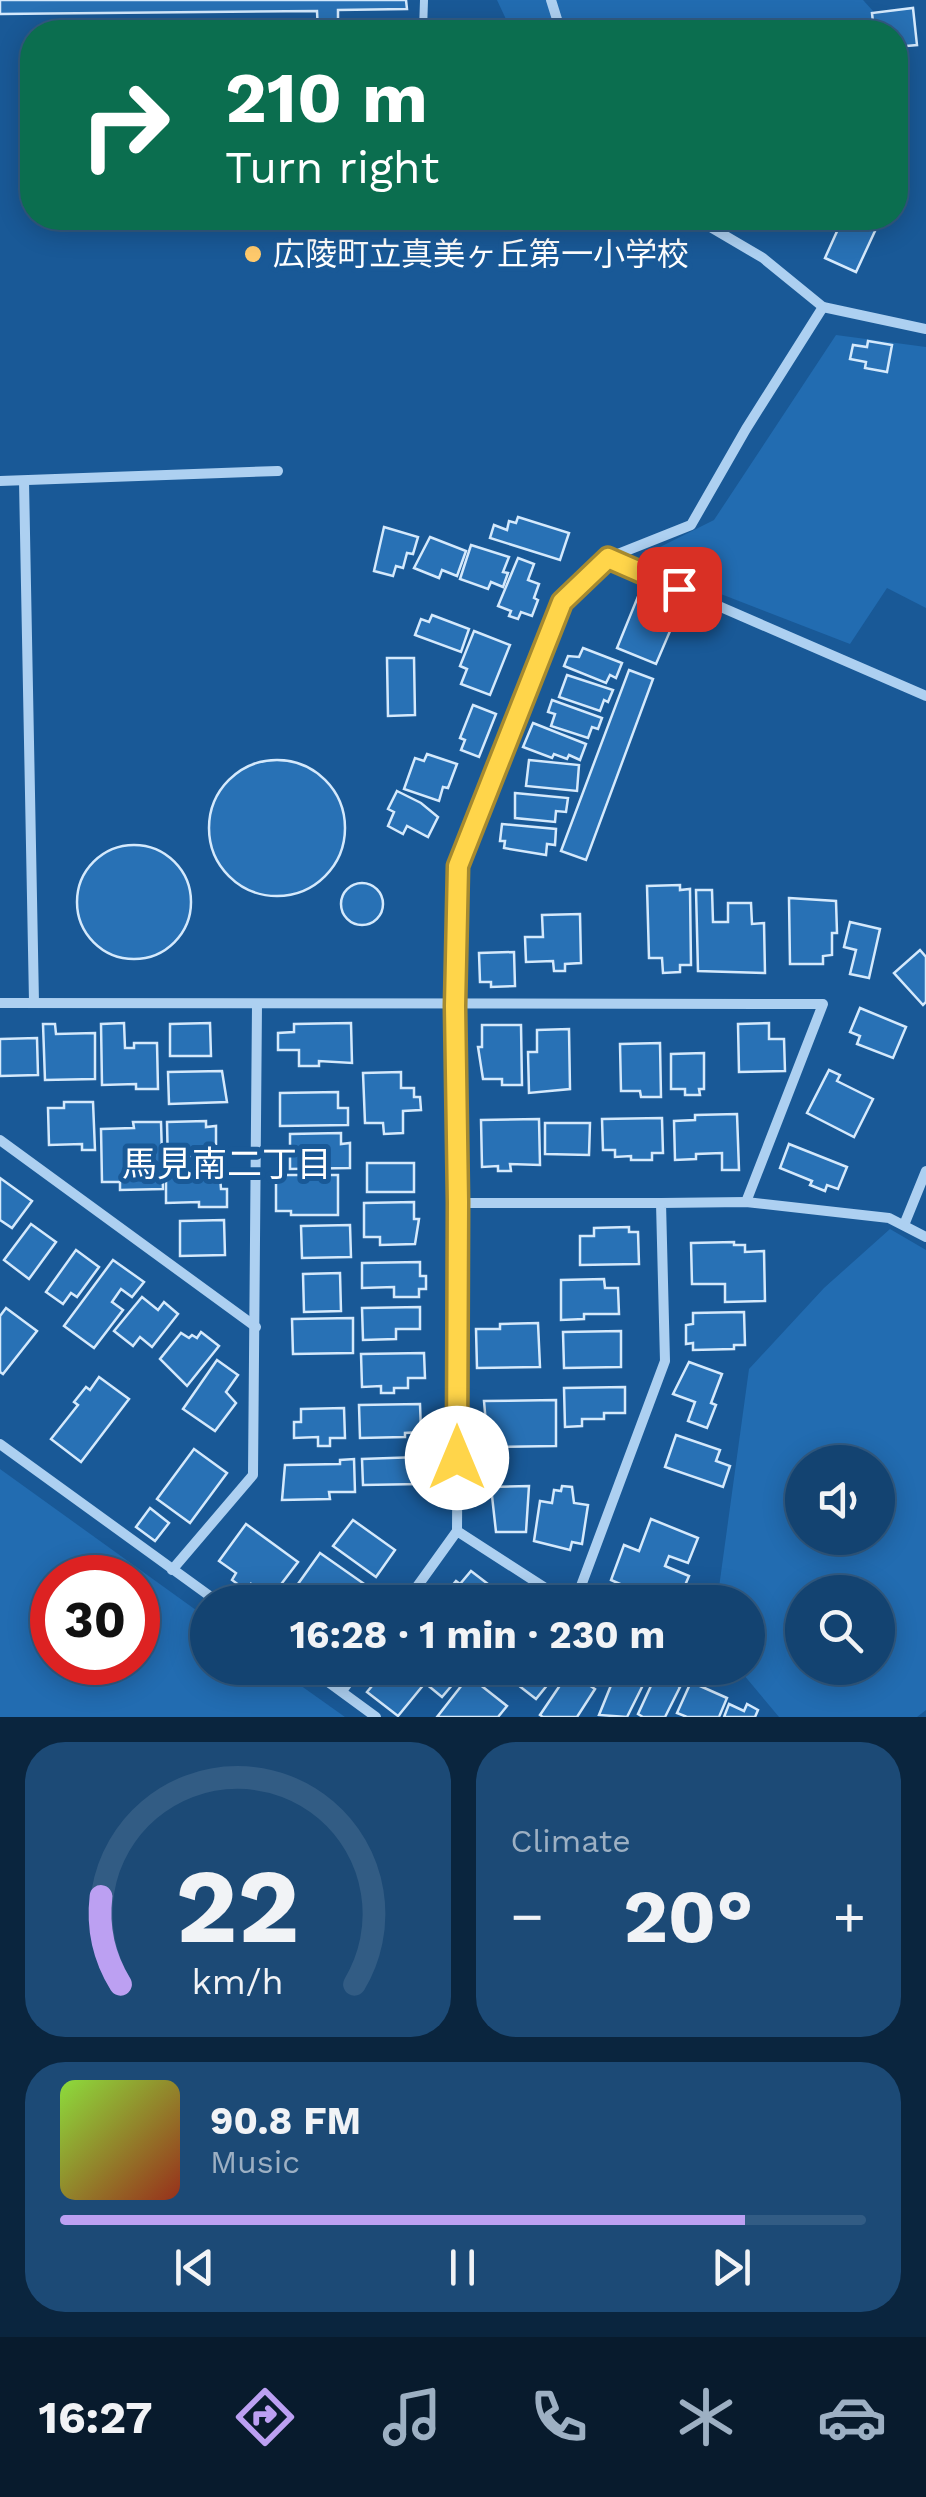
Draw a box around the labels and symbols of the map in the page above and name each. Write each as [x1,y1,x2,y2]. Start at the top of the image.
place label: 広陵町立真美ヶ丘第一小学校 [273,235,689,273]
marker: 広陵町立真美ヶ丘第一小学校 [242,243,264,265]
pin [637,547,722,632]
district label: 馬見南二丁目 [122,1143,332,1185]
position arrow [405,1406,509,1510]
speed limit sign: 30 [30,1555,160,1685]

